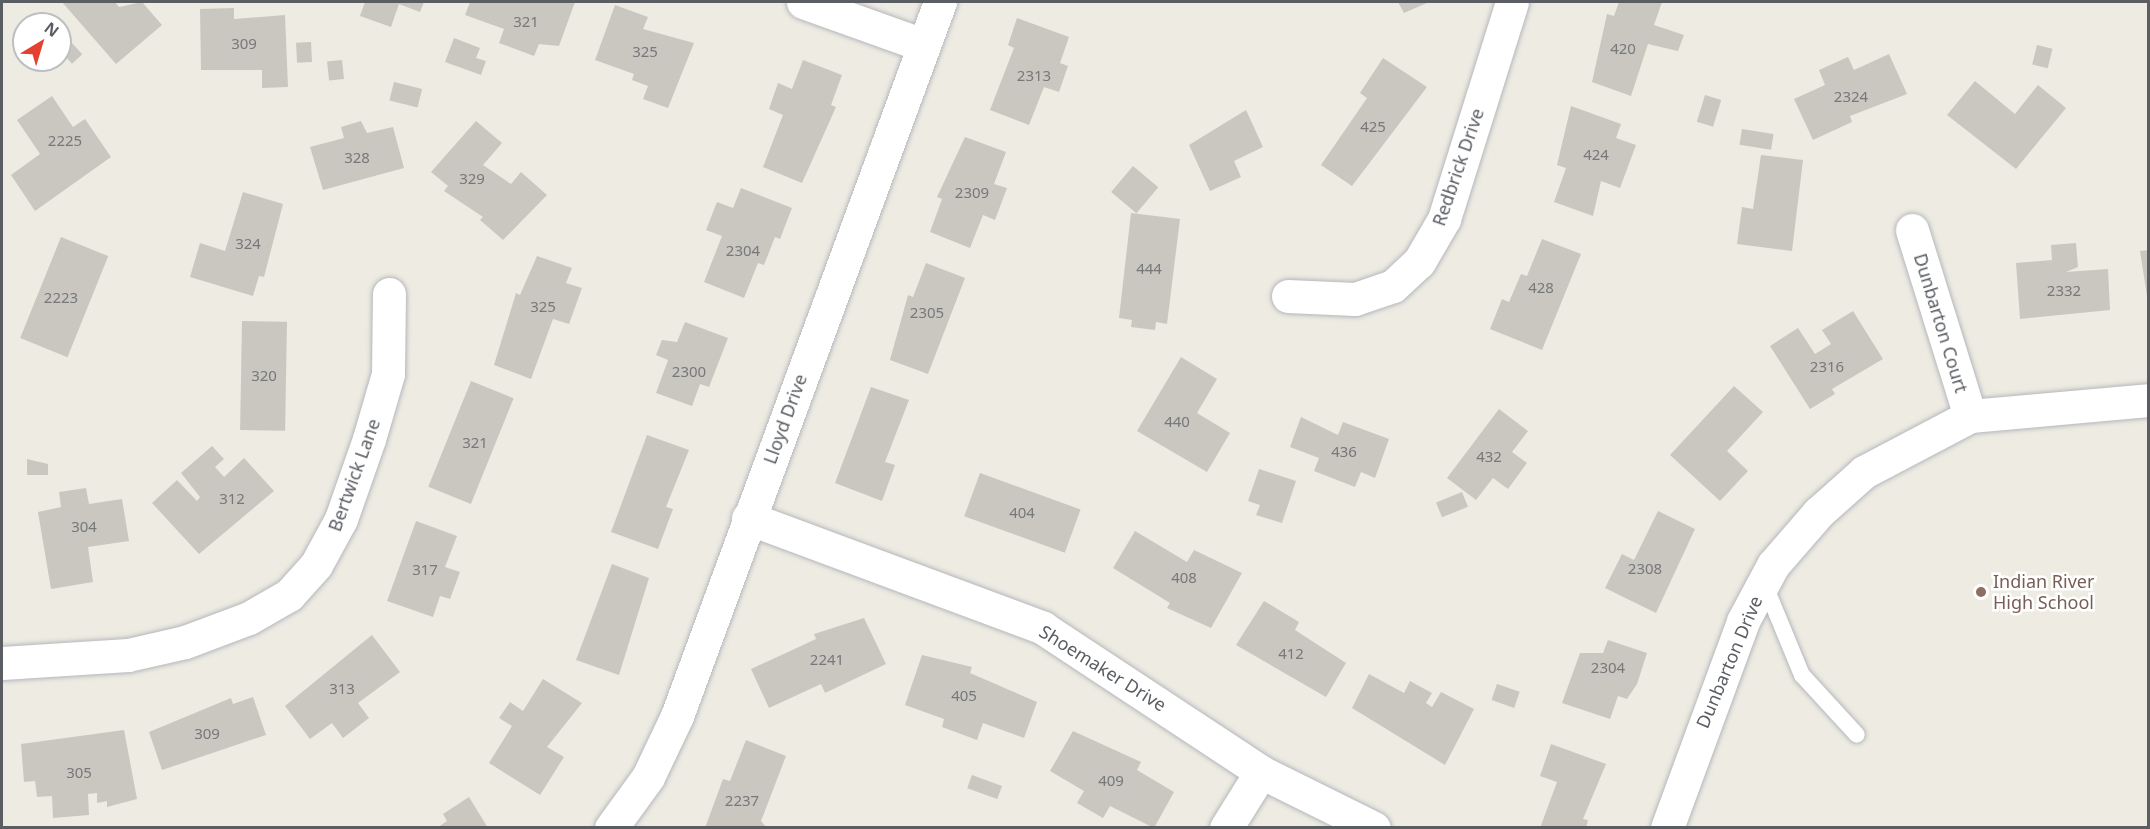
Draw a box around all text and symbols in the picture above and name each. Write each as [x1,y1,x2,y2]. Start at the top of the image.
north arrow [12,12,72,72]
house number: 321 [513,13,539,31]
text: N [40,17,64,42]
house number: 309 [231,35,257,53]
house number: 420 [1610,40,1636,58]
house number: 325 [632,43,658,61]
house number: 2313 [1017,67,1051,85]
house number: 2324 [1834,88,1868,106]
street label: Redbrick Drive [1428,105,1488,229]
house number: 425 [1360,118,1386,136]
house number: 2225 [48,132,82,150]
house number: 424 [1583,146,1609,164]
house number: 328 [344,149,370,167]
house number: 329 [459,170,485,188]
house number: 2309 [955,184,989,202]
house number: 324 [235,235,261,253]
house number: 2304 [726,242,760,260]
street label: Dunbarton Court [1910,251,1972,395]
house number: 444 [1136,260,1162,278]
house number: 428 [1528,279,1554,297]
house number: 2332 [2047,282,2081,300]
house number: 2223 [44,289,78,307]
house number: 325 [530,298,556,316]
house number: 2305 [910,304,944,322]
house number: 2316 [1810,358,1844,376]
house number: 2300 [672,363,706,381]
house number: 320 [251,367,277,385]
street label: Lloyd Drive [759,371,811,467]
house number: 440 [1164,413,1190,431]
street label: Bertwick Lane [324,416,384,534]
house number: 321 [462,434,488,452]
house number: 436 [1331,443,1357,461]
house number: 432 [1476,448,1502,466]
house number: 312 [219,490,245,508]
house number: 404 [1009,504,1035,522]
house number: 304 [71,518,97,536]
house number: 2308 [1628,560,1662,578]
house number: 317 [412,561,438,579]
house number: 408 [1171,569,1197,587]
place label: Indian River High School [1993,571,2094,614]
marker: Indian River High School [1974,585,1988,599]
street label: Dunbarton Drive [1691,593,1767,731]
street label: Shoemaker Drive [1036,620,1170,716]
house number: 412 [1278,645,1304,663]
house number: 2241 [810,651,844,669]
house number: 2304 [1591,659,1625,677]
house number: 313 [329,680,355,698]
house number: 405 [951,687,977,705]
house number: 309 [194,725,220,743]
house number: 305 [66,764,92,782]
house number: 409 [1098,772,1124,790]
house number: 2237 [725,792,759,810]

